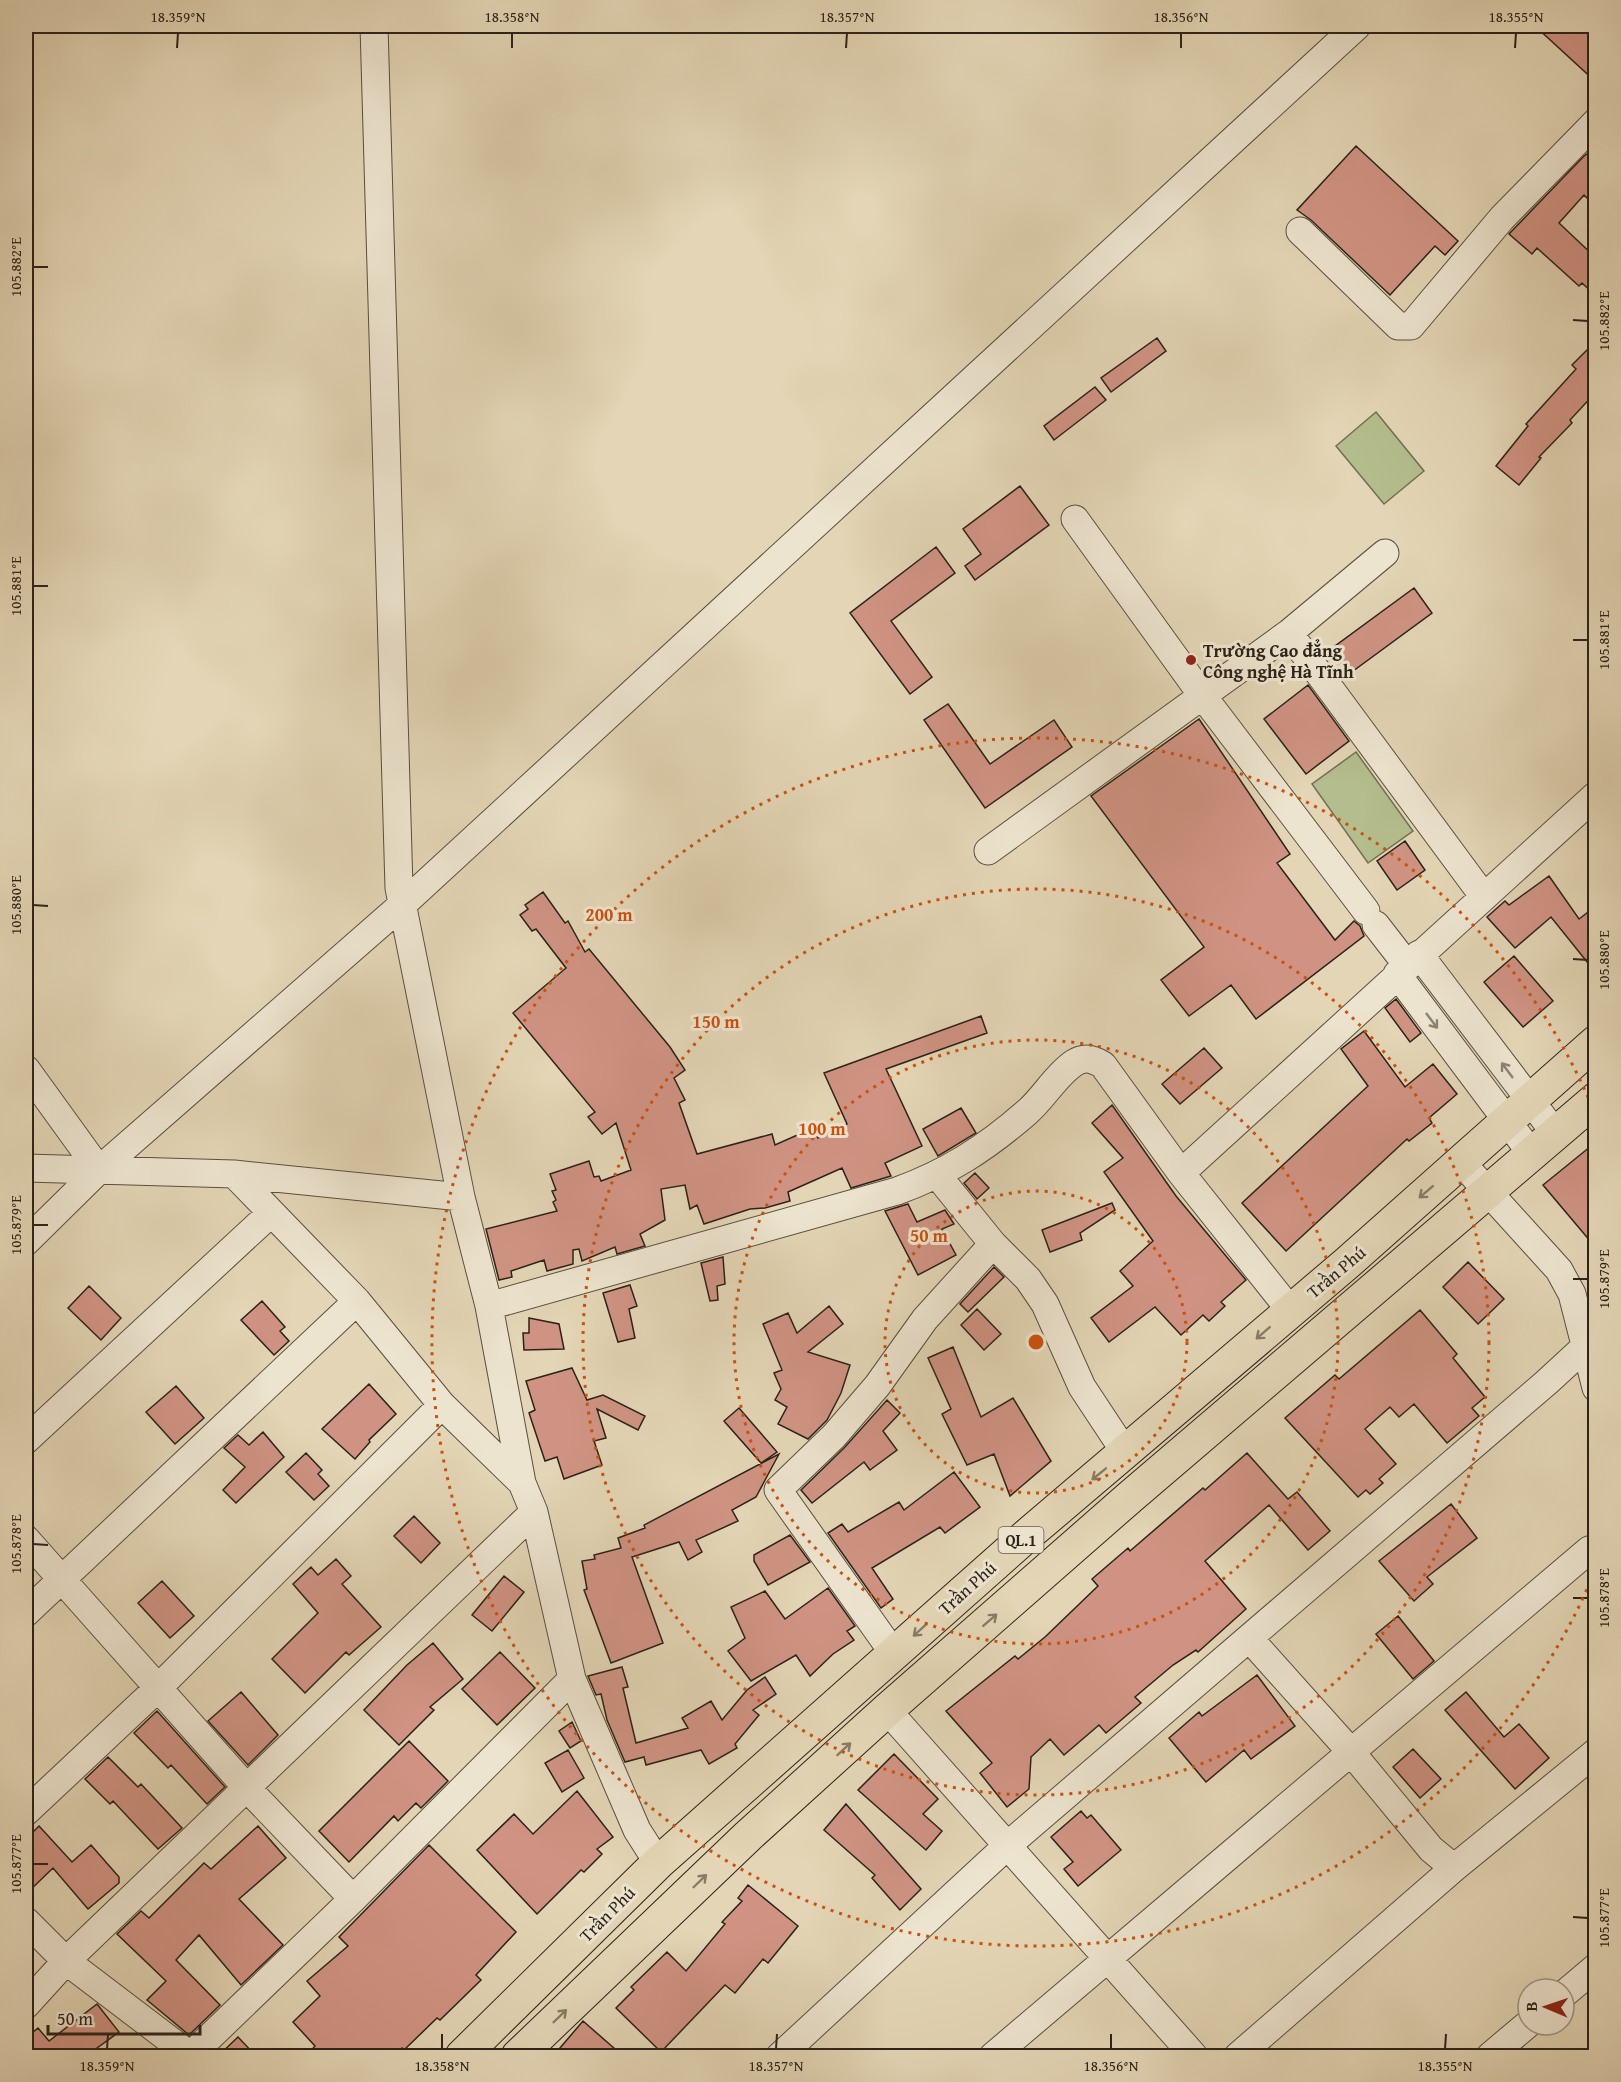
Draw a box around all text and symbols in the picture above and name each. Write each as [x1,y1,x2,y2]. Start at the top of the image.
text: 18.359°N [151,6,206,27]
text: 18.358°N [485,6,540,27]
text: 18.357°N [820,6,875,27]
text: 18.356°N [1154,6,1209,27]
text: 18.355°N [1489,6,1544,27]
text: 105.882°E [5,237,26,297]
text: 105.882°E [1593,291,1614,351]
text: 105.881°E [5,556,26,616]
text: 105.881°E [1593,610,1614,670]
place label: Trường Cao đẳng Công nghệ Hà Tĩnh [1203,637,1354,685]
marker: Trường Cao đẳng Công nghệ Hà Tĩnh [1184,653,1198,667]
text: 105.880°E [5,875,26,935]
text: 200 m [585,901,633,928]
text: 105.880°E [1593,930,1614,990]
text: 150 m [692,1008,740,1035]
one-way arrow [1425,1013,1438,1029]
one-way arrow [1501,1062,1513,1078]
text: 100 m [798,1115,846,1142]
one-way arrow [1419,1185,1434,1199]
text: 105.879°E [5,1195,26,1255]
text: 50 m [910,1222,949,1249]
street label: Trần Phú [1301,1239,1372,1305]
text: 105.879°E [1593,1249,1614,1309]
one-way arrow [1255,1327,1271,1340]
centre of rings [1026,1332,1046,1352]
one-way arrow [1091,1467,1107,1480]
text: 105.878°E [5,1514,26,1574]
road number: QL.1 [998,1527,1044,1553]
street label: Trần Phú [932,1555,1002,1621]
text: 105.878°E [1593,1568,1614,1628]
one-way arrow [982,1613,997,1627]
one-way arrow [913,1623,928,1637]
one-way arrow [836,1742,851,1756]
text: 105.877°E [5,1834,26,1894]
one-way arrow [693,1873,708,1888]
street label: Trần Phú [573,1880,641,1948]
text: 105.877°E [1593,1888,1614,1948]
north arrow [1516,1977,1576,2037]
scale bar [48,1998,200,2036]
text: B [1519,2001,1543,2012]
text: 50 m [57,2005,93,2032]
one-way arrow [552,2009,567,2023]
text: 18.359°N [80,2055,135,2076]
text: 18.358°N [415,2055,470,2076]
text: 18.357°N [749,2055,804,2076]
text: 18.356°N [1084,2055,1139,2076]
text: 18.355°N [1418,2055,1473,2076]

